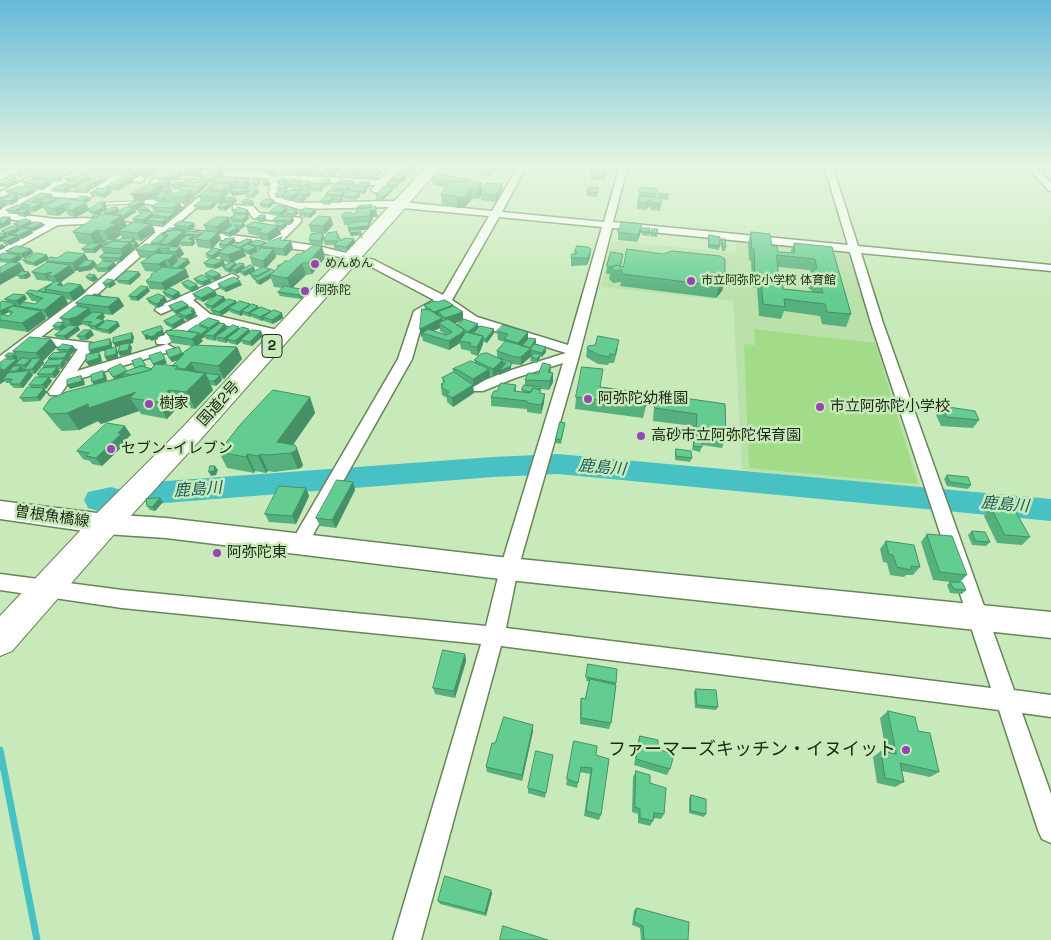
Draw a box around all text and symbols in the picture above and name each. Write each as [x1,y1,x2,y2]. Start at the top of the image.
place label: めんめん [325,257,373,271]
marker: めんめん [309,258,321,270]
place label: 市立阿弥陀小学校 体育館 [701,274,836,288]
marker: 市立阿弥陀小学校 体育館 [685,275,697,287]
place label: 阿弥陀 [315,284,351,298]
marker: 阿弥陀 [299,285,311,297]
road number: 2 [262,334,282,358]
street label: 国道2号 [194,378,244,430]
place label: 阿弥陀幼稚園 [598,390,688,408]
marker: 阿弥陀幼稚園 [582,393,594,405]
place label: 樹家 [159,395,189,413]
marker: 樹家 [143,398,155,410]
place label: 市立阿弥陀小学校 [830,398,950,416]
marker: 市立阿弥陀小学校 [814,401,826,413]
place label: 高砂市立阿弥陀保育園 [651,427,801,445]
marker: 高砂市立阿弥陀保育園 [635,430,647,442]
place label: セブン-イレブン [121,440,233,458]
marker: セブン-イレブン [105,443,117,455]
water label: 鹿島川 [577,456,627,480]
water label: 鹿島川 [173,479,223,501]
water label: 鹿島川 [980,493,1030,517]
street label: 曽根魚橋線 [14,503,90,531]
place label: 阿弥陀東 [227,544,287,562]
marker: 阿弥陀東 [211,547,223,559]
place label: ファーマーズキッチン・イヌイット [608,739,896,761]
marker: ファーマーズキッチン・イヌイット [900,744,912,756]

